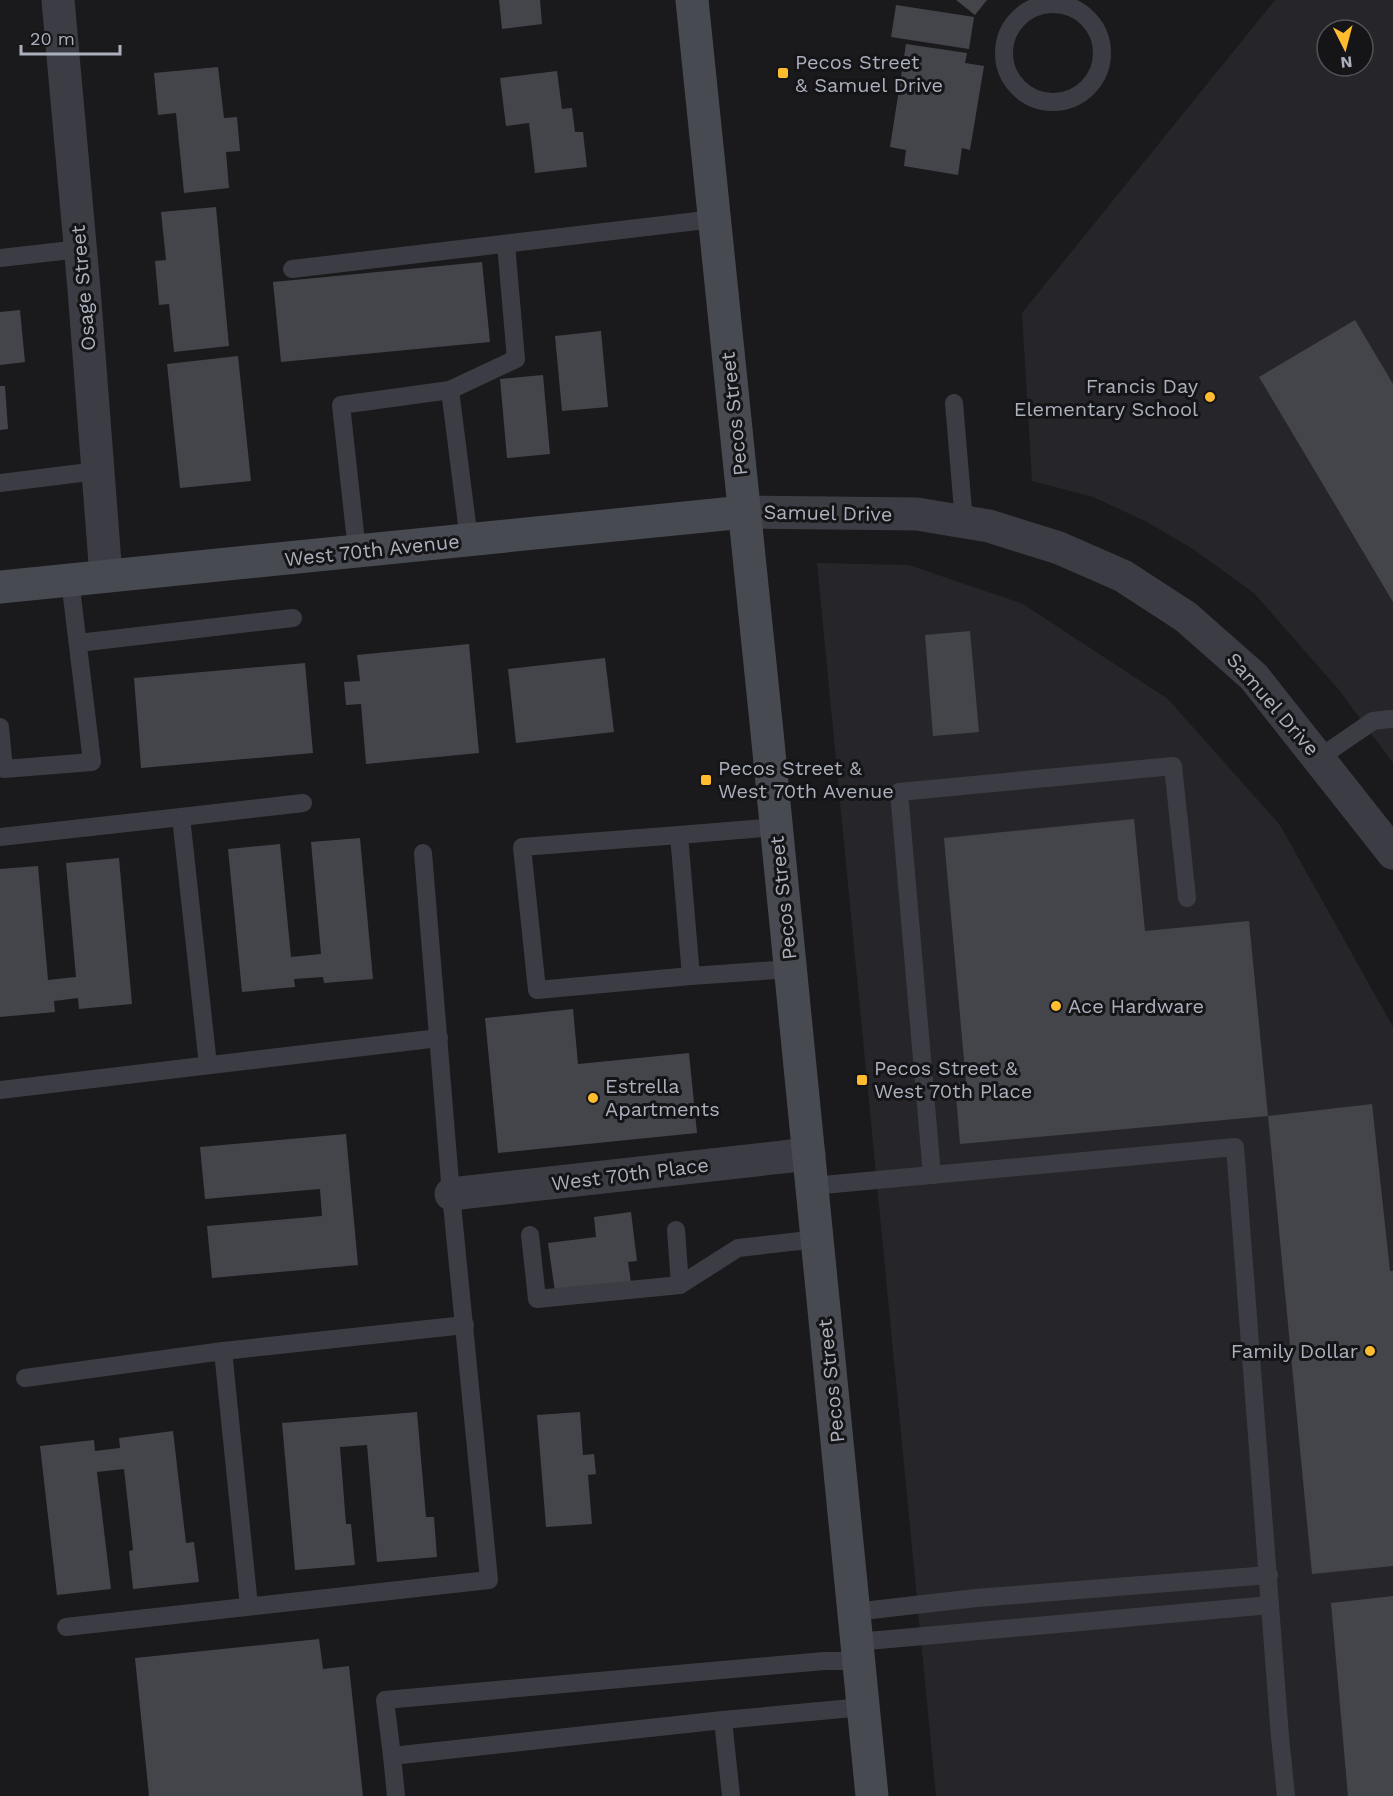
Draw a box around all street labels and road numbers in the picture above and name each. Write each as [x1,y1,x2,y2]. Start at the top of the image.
street label: Osage Street [66,224,100,352]
street label: Pecos Street [716,350,752,477]
street label: Samuel Drive [763,500,893,526]
street label: West 70th Avenue [283,529,461,571]
street label: Samuel Drive [1222,647,1324,761]
street label: Pecos Street [765,834,801,961]
street label: West 70th Place [550,1152,710,1196]
street label: Pecos Street [813,1317,849,1444]

